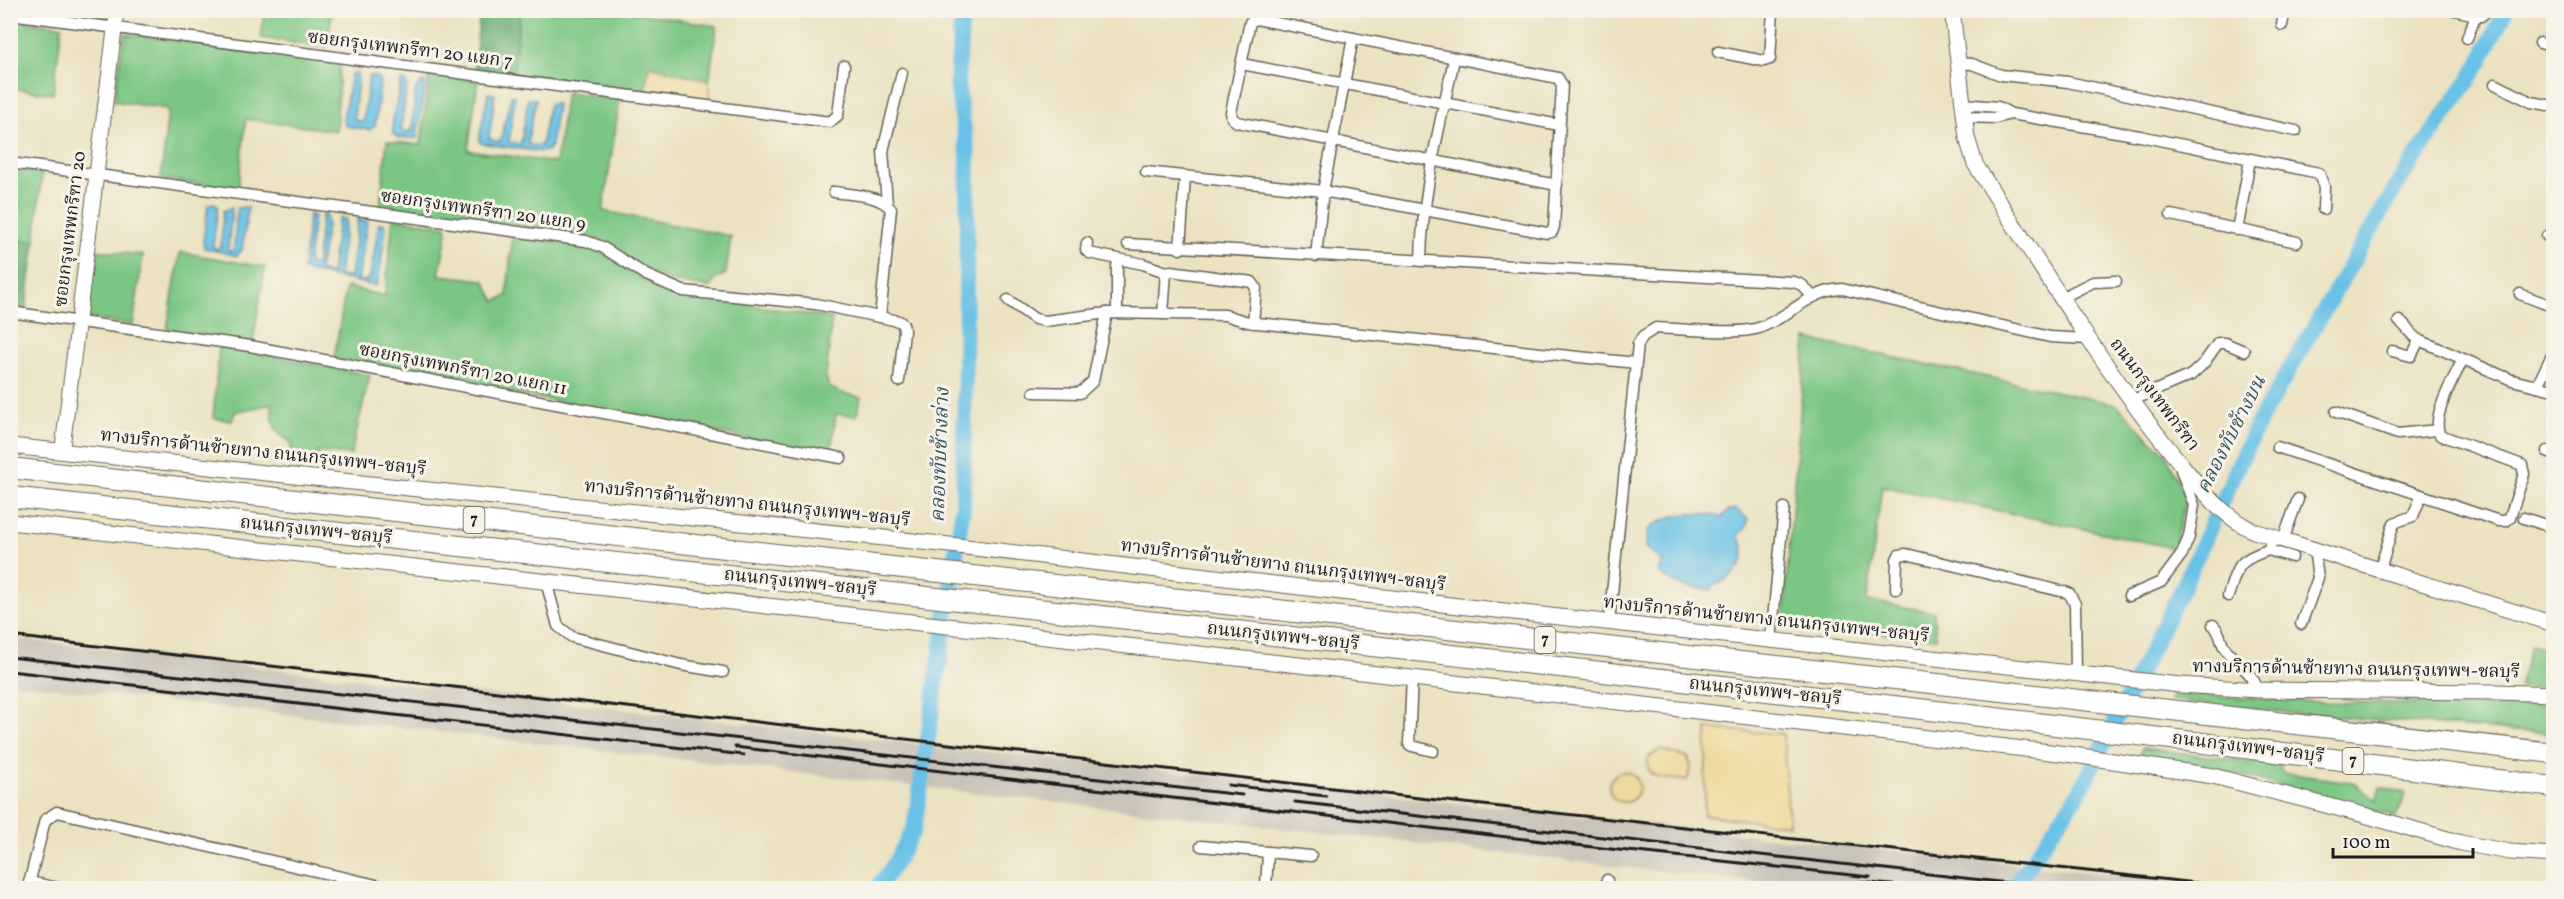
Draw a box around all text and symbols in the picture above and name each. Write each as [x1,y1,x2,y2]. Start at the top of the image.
street label: ซอยกรุงเทพกรีฑา 20 แยก 7 [306,25,514,75]
street label: ซอยกรุงเทพกรีฑา 20 [49,149,93,308]
street label: ซอยกรุงเทพกรีฑา 20 แยก 9 [379,184,587,238]
street label: ถนนกรุงเทพกรีฑา [2103,333,2205,457]
street label: ซอยกรุงเทพกรีฑา 20 แยก 11 [357,338,569,402]
water label: คลองทับช้างบน [2190,370,2274,499]
water label: คลองทับช้างล่าง [925,386,957,523]
street label: ทางบริการด้านซ้ายทาง ถนนกรุงเทพฯ-ชลบุรี [99,423,427,483]
street label: ทางบริการด้านซ้ายทาง ถนนกรุงเทพฯ-ชลบุรี [583,474,911,534]
road number: 7 [464,507,484,533]
street label: ถนนกรุงเทพฯ-ชลบุรี [239,511,393,551]
street label: ทางบริการด้านซ้ายทาง ถนนกรุงเทพฯ-ชลบุรี [1119,534,1447,598]
street label: ถนนกรุงเทพฯ-ชลบุรี [723,563,877,603]
street label: ทางบริการด้านซ้ายทาง ถนนกรุงเทพฯ-ชลบุรี [1602,590,1930,650]
street label: ถนนกรุงเทพฯ-ชลบุรี [1206,617,1360,657]
road number: 7 [1534,627,1556,653]
street label: ทางบริการด้านซ้ายทาง ถนนกรุงเทพฯ-ชลบุรี [2192,655,2520,685]
street label: ถนนกรุงเทพฯ-ชลบุรี [1688,672,1842,712]
street label: ถนนกรุงเทพฯ-ชลบุรี [2171,726,2325,770]
road number: 7 [2342,748,2364,774]
scale bar [2333,821,2472,859]
text: 100 m [2342,831,2391,856]

